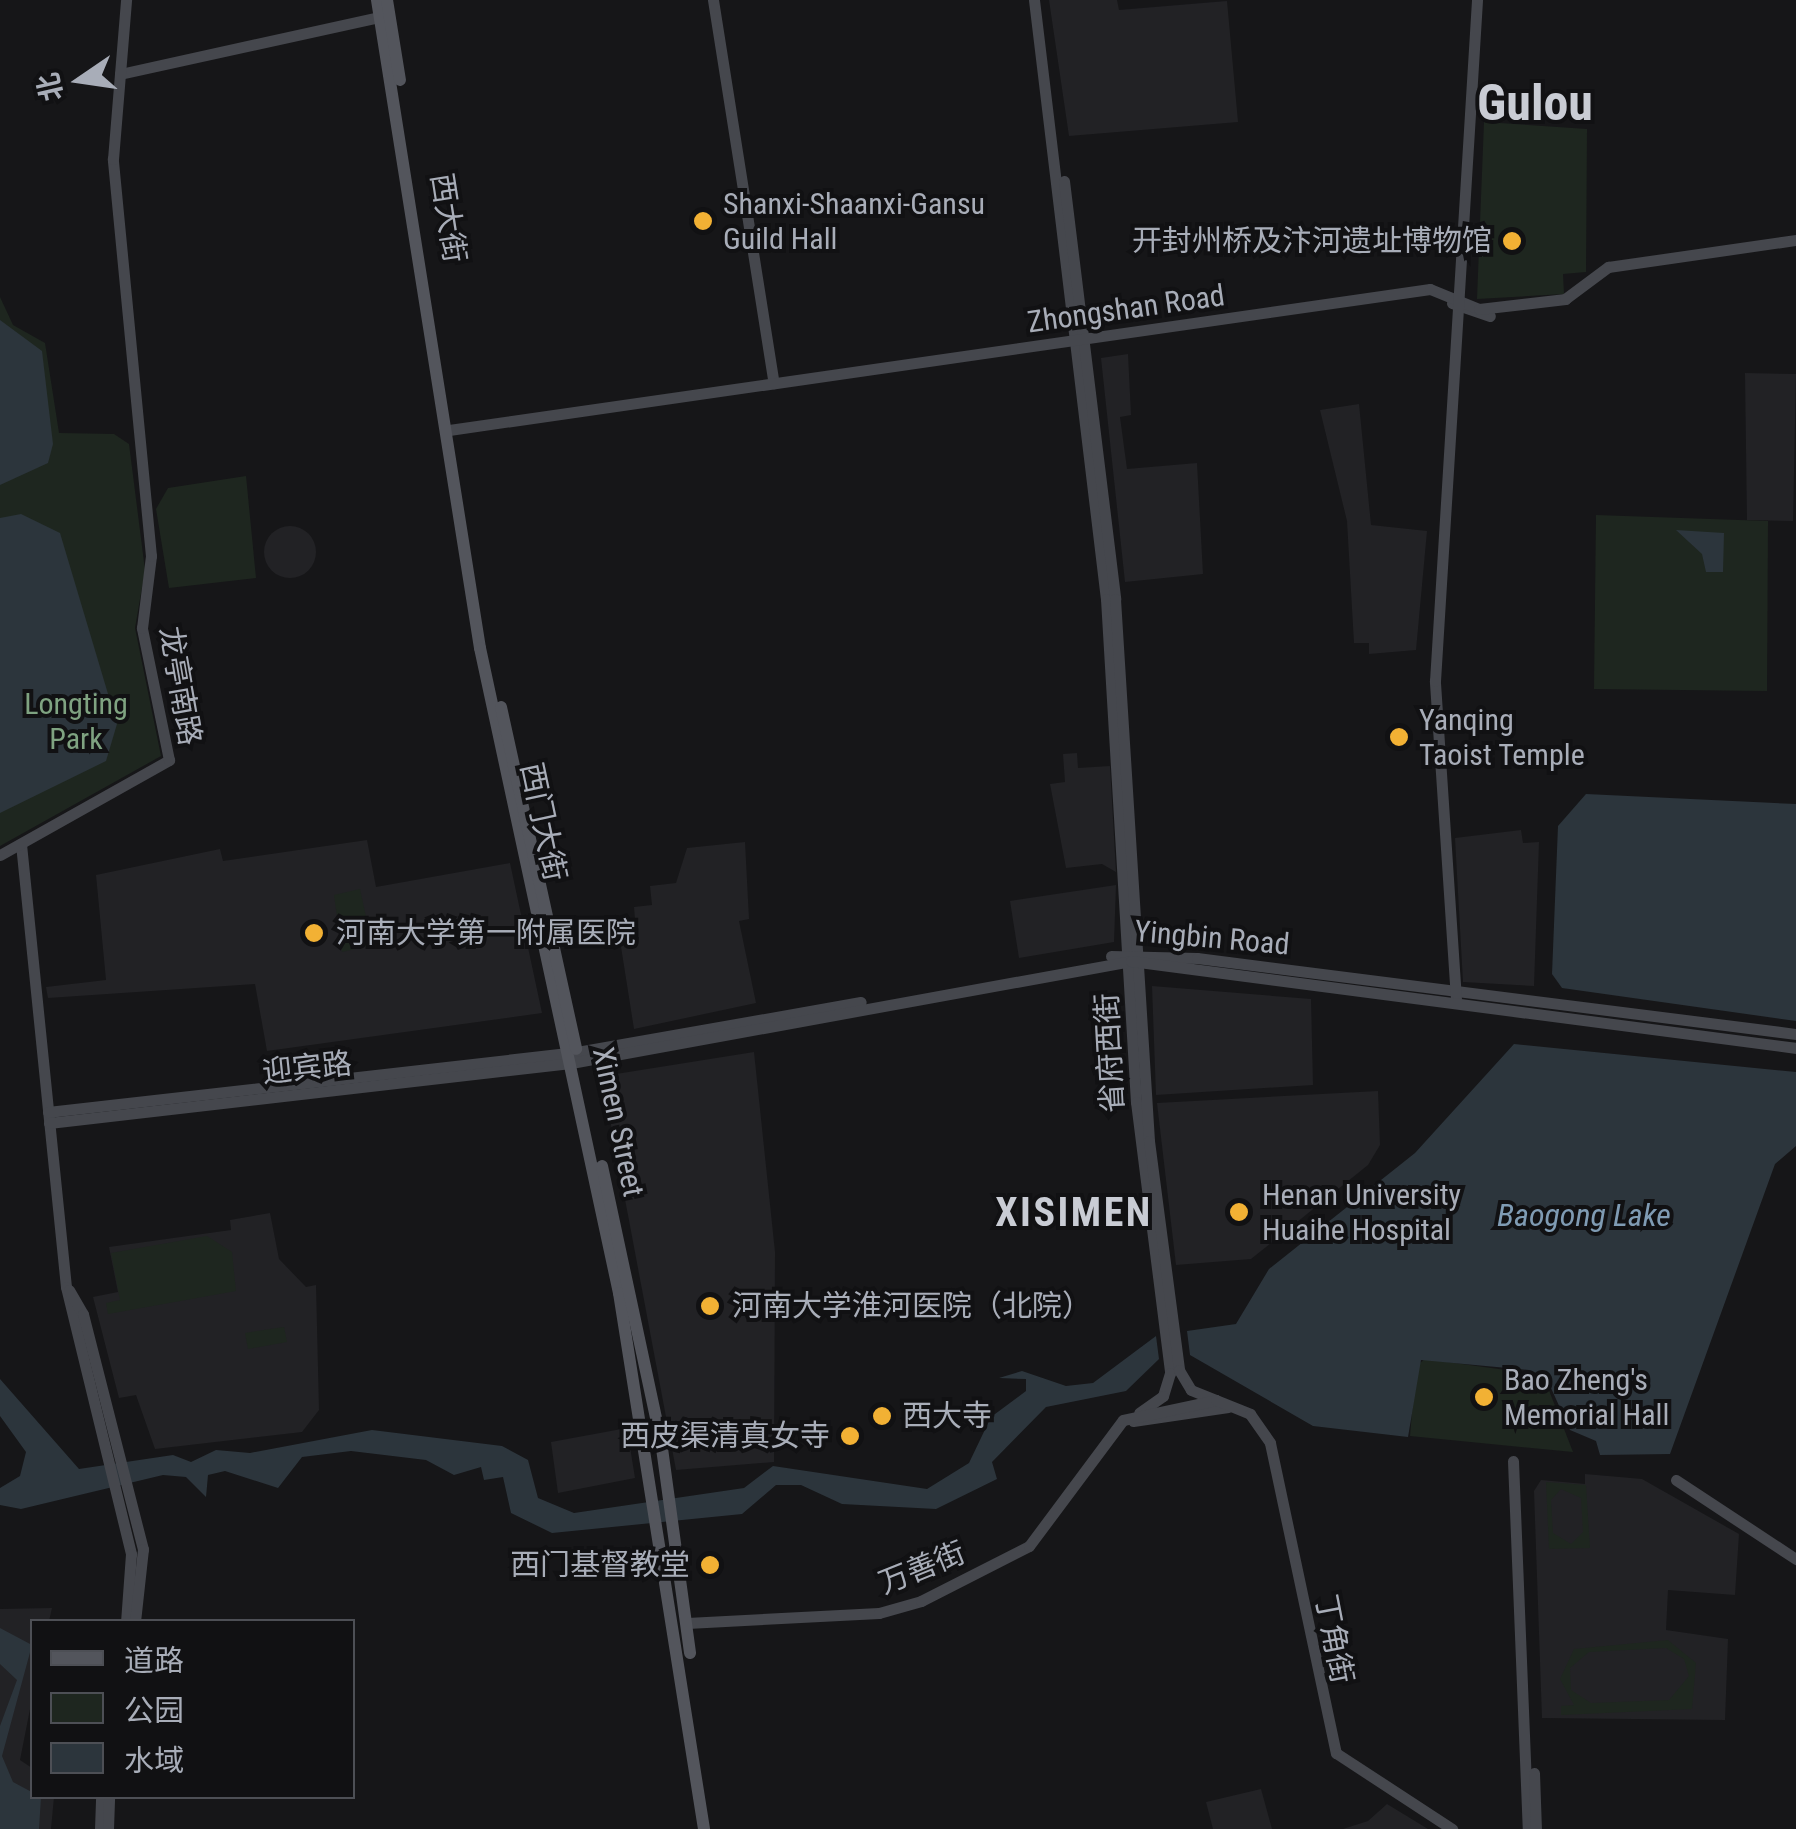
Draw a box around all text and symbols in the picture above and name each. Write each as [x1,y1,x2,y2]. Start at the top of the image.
north arrow [30,30,130,130]
text: 北 [31,70,70,104]
district label: Gulou [1477,74,1593,134]
street label: 西大街 [423,171,473,265]
place label: Shanxi-Shaanxi-Gansu Guild Hall [723,186,985,256]
marker: Shanxi-Shaanxi-Gansu Guild Hall [692,210,714,232]
place label: 开封州桥及汴河遗址博物馆 [1132,223,1492,259]
marker: 开封州桥及汴河遗址博物馆 [1501,230,1523,252]
street label: Zhongshan Road [1025,277,1227,341]
street label: 龙亭南路 [152,624,208,748]
park label: Longting Park [24,686,128,756]
place label: Yanqing Taoist Temple [1419,702,1585,772]
marker: Yanqing Taoist Temple [1388,726,1410,748]
street label: 西门大街 [513,760,573,884]
street label: Yingbin Road [1133,913,1291,963]
place label: 河南大学第一附属医院 [336,915,636,951]
marker: 河南大学第一附属医院 [301,920,327,946]
street label: 省府西街 [1089,992,1131,1114]
street label: Ximen Street [585,1044,651,1200]
street label: 迎宾路 [260,1045,354,1091]
place label: Henan University Huaihe Hospital [1262,1177,1461,1248]
district label: XISIMEN [995,1189,1153,1237]
water label: Baogong Lake [1497,1196,1671,1234]
marker: Henan University Huaihe Hospital [1226,1199,1252,1225]
place label: 河南大学淮河医院（北院） [732,1288,1092,1324]
marker: 河南大学淮河医院（北院） [697,1293,723,1319]
place label: Bao Zheng's Memorial Hall [1504,1362,1669,1432]
marker: Bao Zheng's Memorial Hall [1473,1386,1495,1408]
place label: 西大寺 [902,1398,992,1434]
marker: 西大寺 [871,1405,893,1427]
place label: 西皮渠清真女寺 [620,1418,830,1454]
marker: 西皮渠清真女寺 [839,1425,861,1447]
street label: 万善街 [874,1534,970,1602]
place label: 西门基督教堂 [510,1547,690,1583]
marker: 西门基督教堂 [699,1554,721,1576]
street label: 丁角街 [1308,1591,1360,1687]
legend [30,1619,355,1799]
text: 道路 [124,1643,184,1678]
text: 公园 [124,1693,184,1728]
text: 水域 [124,1743,184,1778]

